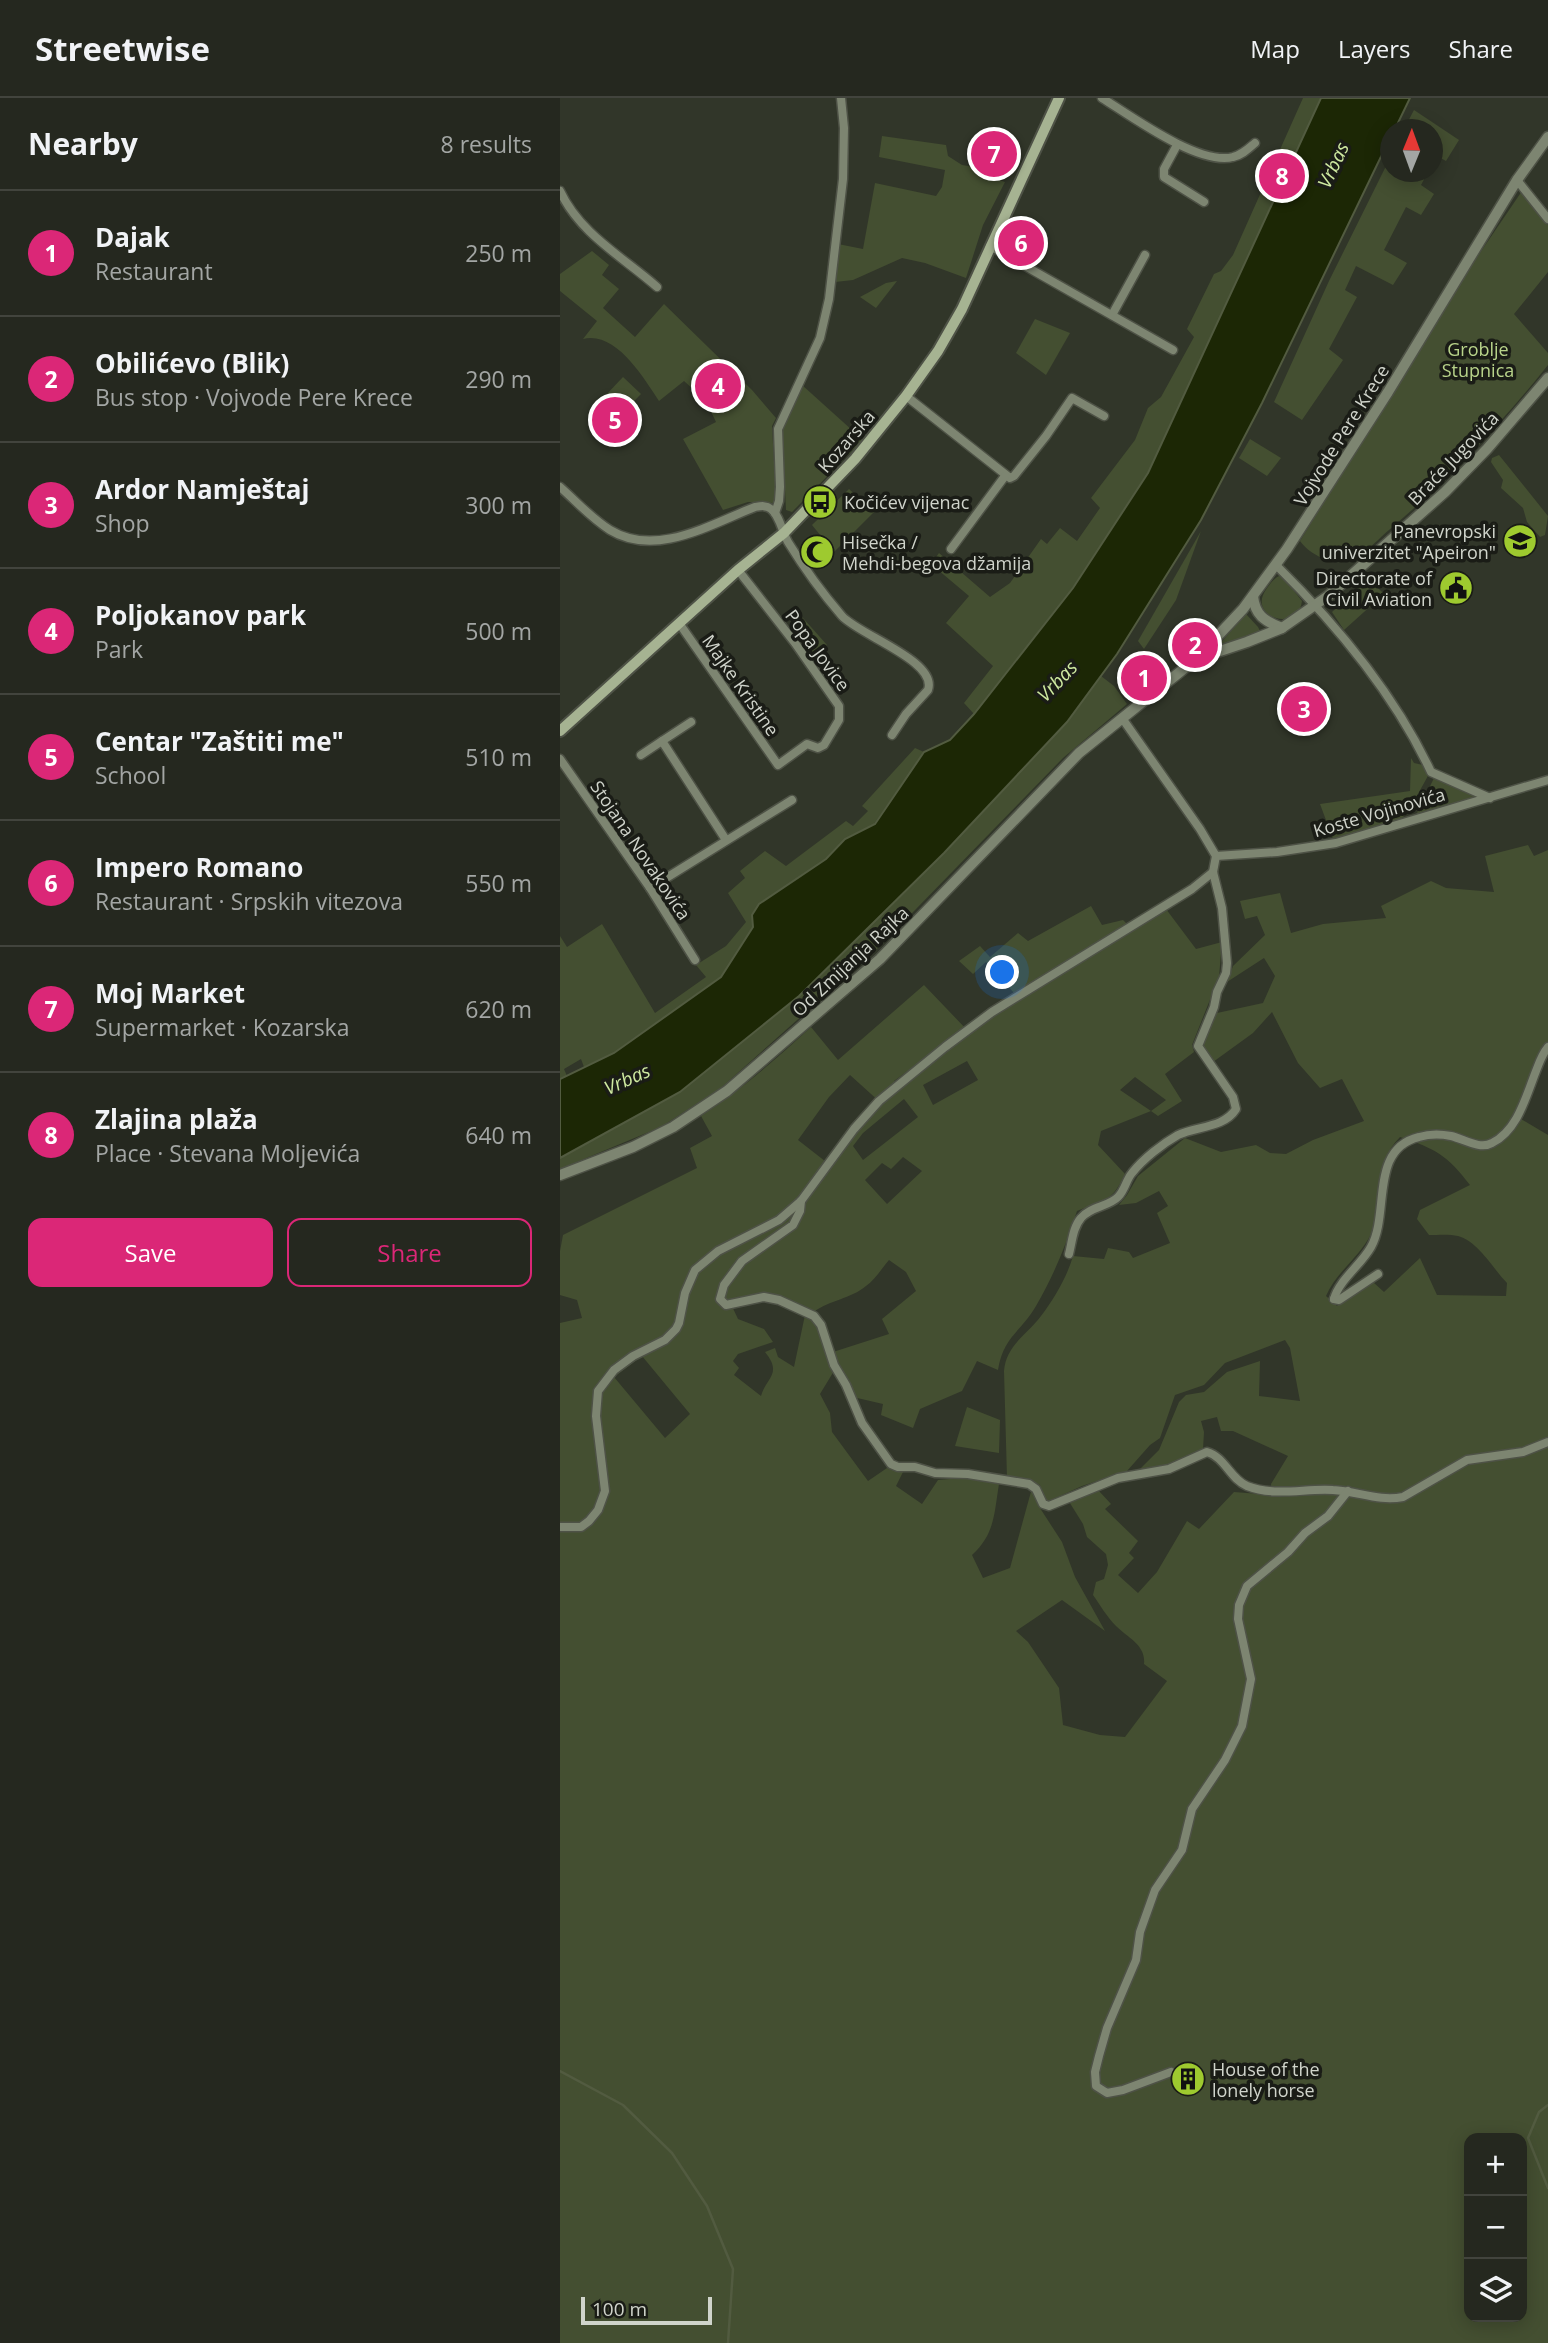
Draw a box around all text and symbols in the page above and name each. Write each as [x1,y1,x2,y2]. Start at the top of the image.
text: Streetwise [35,26,210,71]
text: Map [1250,32,1300,65]
text: Layers [1338,32,1411,65]
text: Share [1449,32,1513,65]
north arrow [1380,119,1443,182]
text: Nearby [28,123,138,164]
text: 8 results [441,128,532,160]
pin: 7 [971,128,1017,180]
water label: Vrbas [1311,138,1355,192]
pin: 8 [1259,150,1305,202]
pin: 6 [998,217,1044,269]
text: Dajak [95,219,170,255]
text: 1 [44,237,58,269]
text: 250 m [465,237,532,269]
text: Restaurant [95,255,213,287]
park label: Groblje Stupnica [1442,337,1514,382]
text: Obilićevo (Blik) [95,345,289,381]
pin: 4 [695,360,741,412]
street label: Vojvode Pere Krece [1288,360,1394,510]
text: 2 [44,363,58,395]
text: 290 m [465,363,532,395]
text: Bus stop · Vojvode Pere Krece [95,381,413,413]
pin: 5 [592,394,638,446]
street label: Kozarska [812,405,880,477]
street label: Braće Jugovića [1402,406,1504,510]
text: Ardor Namještaj [95,471,309,507]
bus stop icon: Kočićev vijenac [801,483,839,521]
text: 3 [44,489,58,521]
text: 300 m [465,489,532,521]
place label: Kočićev vijenac [844,490,970,514]
text: Shop [95,507,150,539]
place label: Panevropski univerzitet "Apeiron" [1322,519,1496,564]
school or university icon: Panevropski univerzitet "Apeiron" [1501,522,1539,560]
place label: Hisečka / Mehdi-begova džamija [842,530,1031,575]
mosque icon: Hisečka / Mehdi-begova džamija [798,533,836,571]
place label: Directorate of Civil Aviation [1316,566,1433,611]
public building icon: Directorate of Civil Aviation [1437,569,1475,607]
text: Poljokanov park [95,597,306,633]
street label: Popa Jovice [780,604,856,696]
text: 4 [44,615,58,647]
text: 500 m [465,615,532,647]
pin: 2 [1172,619,1218,671]
street label: Majke Kristine [697,630,785,740]
text: Park [95,633,143,665]
pin: 1 [1121,652,1167,704]
water label: Vrbas [1031,655,1083,707]
pin: 3 [1281,683,1327,735]
text: Centar "Zaštiti me" [95,723,344,759]
text: 5 [44,741,58,773]
text: 510 m [465,741,532,773]
text: School [95,759,166,791]
street label: Stojana Novakovića [585,776,697,924]
street label: Koste Vojinovića [1310,782,1448,842]
text: Impero Romano [95,849,303,885]
text: 6 [44,867,58,899]
text: 550 m [465,867,532,899]
text: Restaurant · Srpskih vitezova [95,885,403,917]
street label: Od Zmijanja Rajka [787,901,913,1021]
your location [985,955,1019,989]
text: Moj Market [95,975,245,1011]
text: 7 [44,993,58,1025]
text: 620 m [465,993,532,1025]
text: Supermarket · Kozarska [95,1011,349,1043]
water label: Vrbas [600,1057,654,1101]
text: Zlajina plaža [95,1101,258,1137]
text: 8 [44,1119,58,1151]
text: 640 m [465,1119,532,1151]
text: Place · Stevana Moljevića [95,1137,360,1169]
button: Save [28,1218,273,1287]
button: Share [287,1218,532,1287]
place label: House of the lonely horse [1212,2057,1320,2102]
building icon: House of the lonely horse [1169,2060,1207,2098]
map controls [1464,2133,1527,2322]
button: + [1464,2133,1527,2196]
button: − [1464,2196,1527,2259]
button: layers [1464,2259,1527,2322]
scale bar [581,2294,712,2326]
text: 100 m [592,2296,647,2322]

